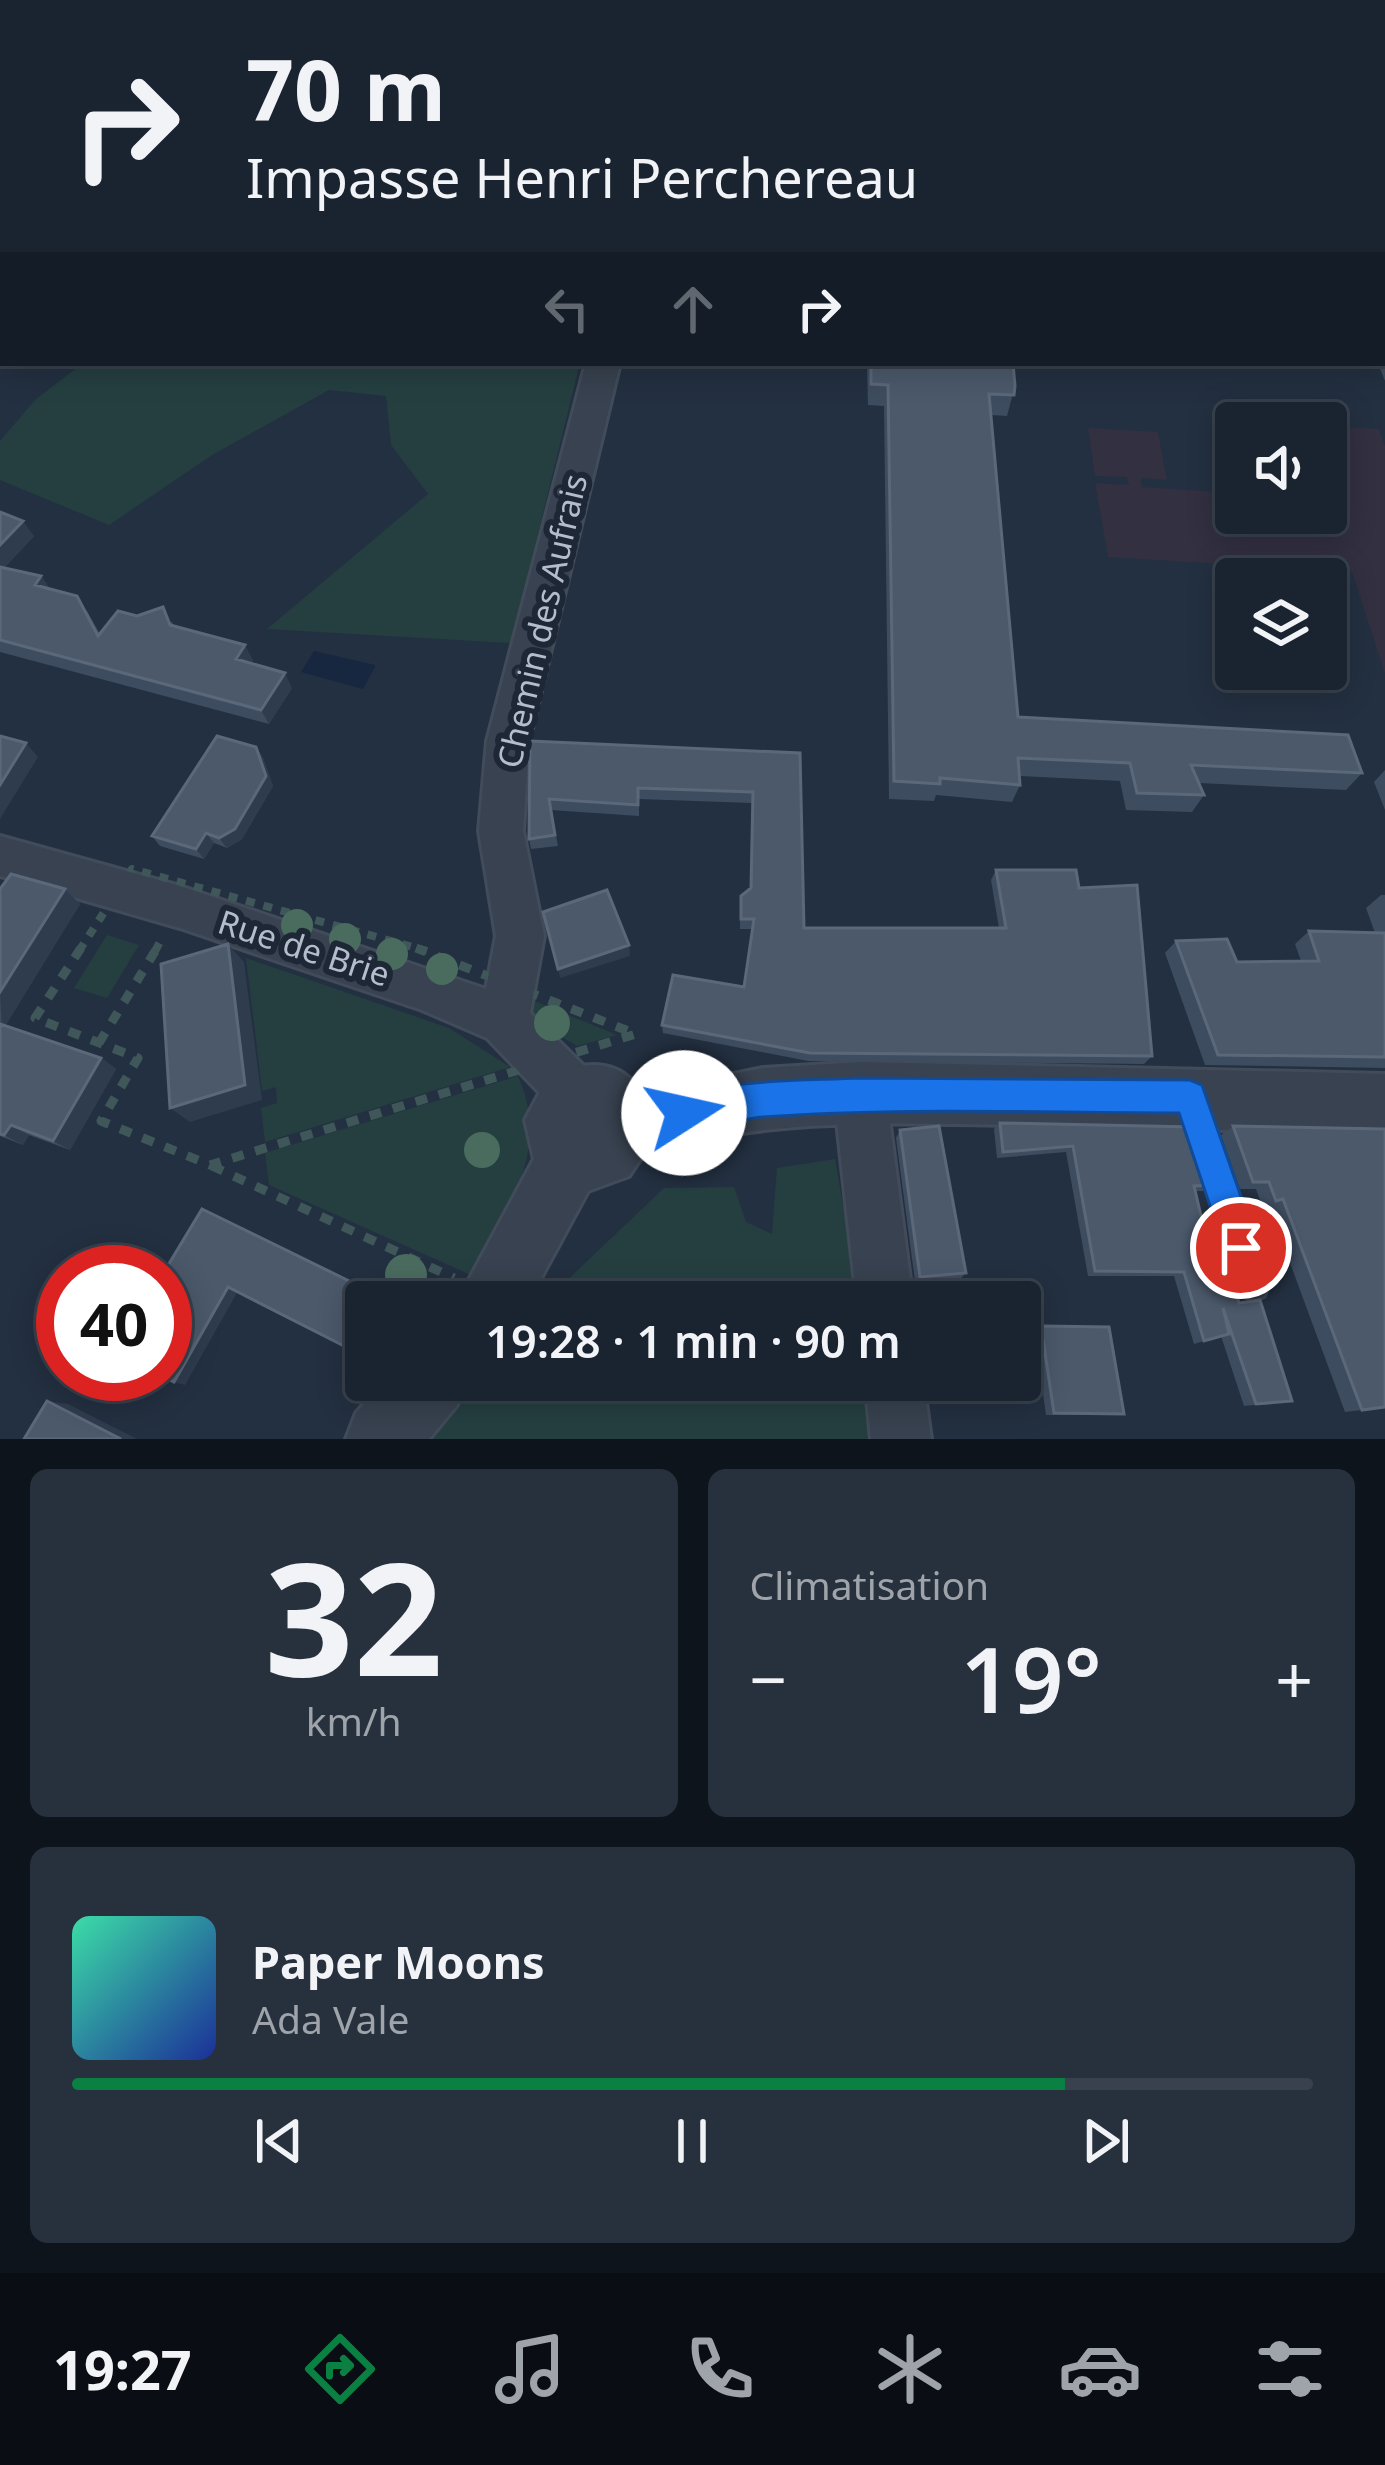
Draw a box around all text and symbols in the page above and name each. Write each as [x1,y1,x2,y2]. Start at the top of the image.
text: 70 m [246,31,446,146]
icon: right [48,48,204,204]
text: Impasse Henri Perchereau [246,140,918,214]
icon: left [534,276,600,342]
icon: ahead [660,276,726,342]
icon: right [786,276,852,342]
map controls [1215,402,1347,690]
button: sound [1215,402,1347,534]
street label: Chemin des Aufrais [486,470,597,772]
button: layers [1215,558,1347,690]
street label: Rue de Brie [213,899,396,996]
position arrow [621,1050,747,1176]
pin [1190,1197,1292,1299]
icon: arrive [1208,1215,1274,1281]
speed limit sign: 40 [36,1245,192,1401]
text: 19:28 · 1 min · 90 m [485,1310,901,1371]
text: 32 [265,1509,443,1722]
text: Climatisation [750,1558,989,1611]
text: 19° [961,1617,1102,1739]
text: − [750,1633,787,1723]
text: + [1275,1633,1313,1723]
text: km/h [306,1694,402,1747]
text: Paper Moons [252,1931,545,1992]
text: Ada Vale [252,1992,409,2045]
icon: previous [246,2108,312,2174]
icon: pause [659,2108,725,2174]
icon: next [1073,2108,1139,2174]
icon: directions [298,2327,382,2411]
icon: music [488,2327,572,2411]
icon: phone [678,2327,762,2411]
icon: climate [868,2327,952,2411]
icon: car [1058,2327,1142,2411]
icon: filters [1248,2327,1332,2411]
text: 19:27 [53,2332,192,2406]

